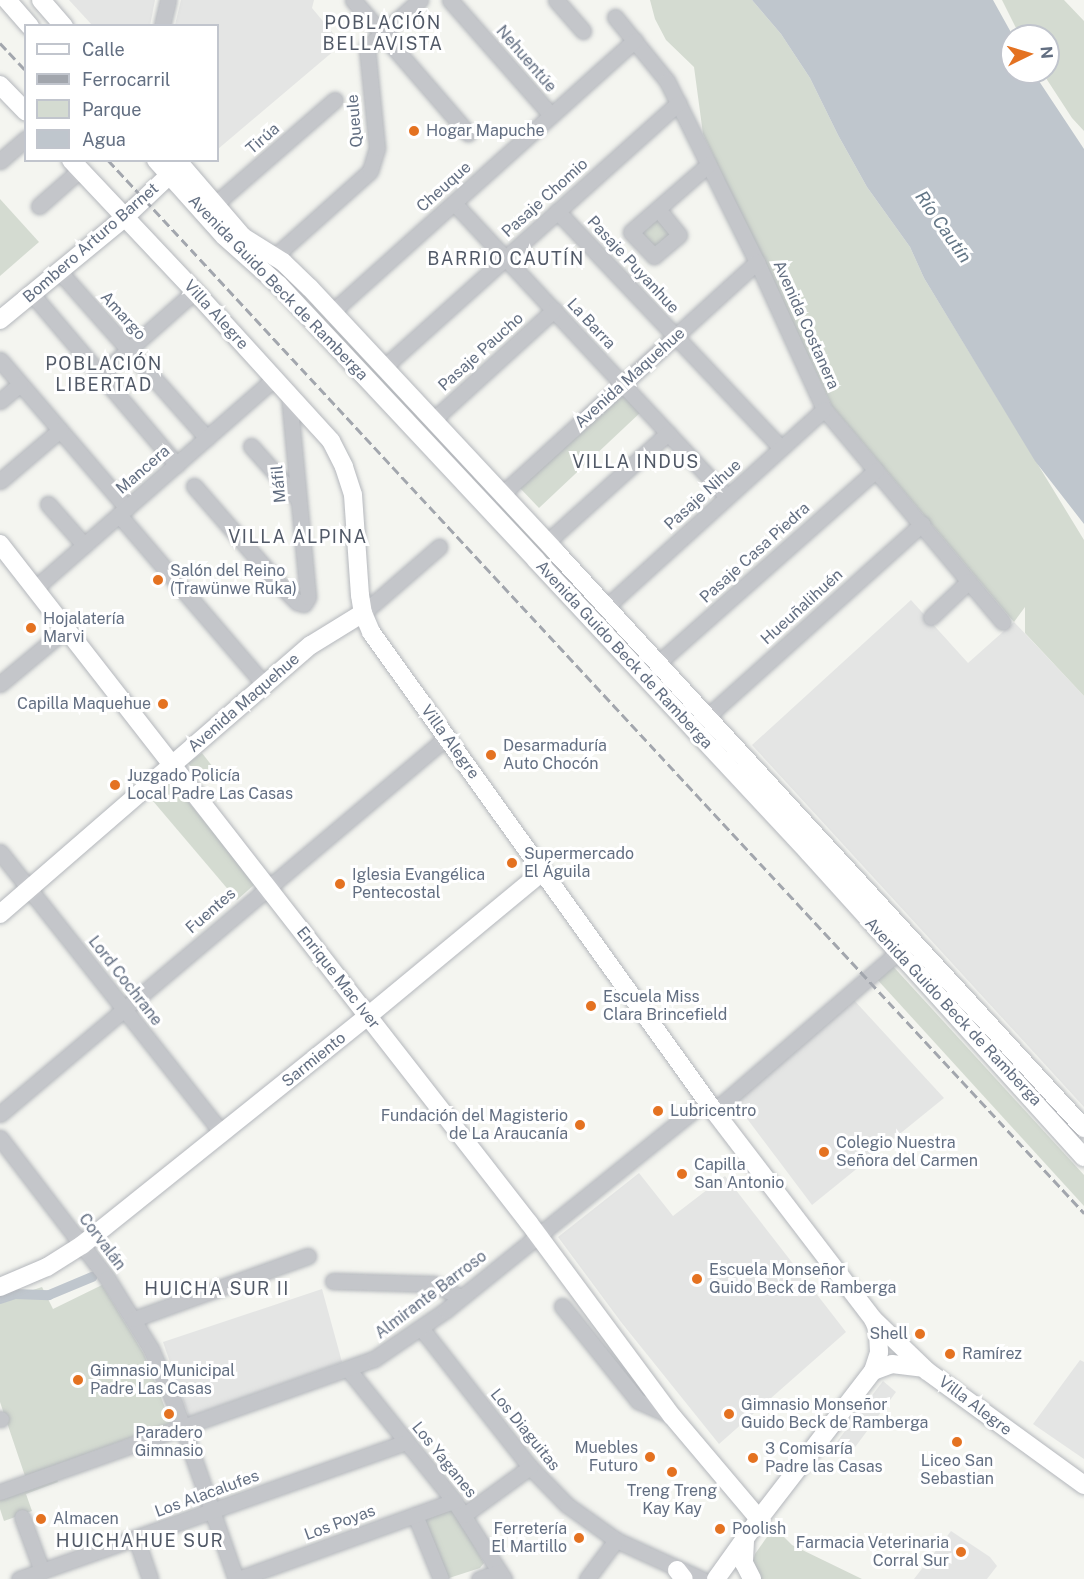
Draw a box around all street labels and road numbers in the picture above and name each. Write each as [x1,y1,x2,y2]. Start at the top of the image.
street label: Nehuentúe [492,22,560,96]
street label: Queule [343,94,367,148]
street label: Tirúa [242,119,284,159]
street label: Pasaje Chomio [498,154,592,242]
street label: Cheuque [413,158,475,216]
street label: Bombero Arturo Barnet [19,179,163,307]
street label: Avenida Guido Beck de Ramberga [184,191,372,385]
street label: Pasaje Puyanhue [583,212,683,318]
street label: Avenida Costanera [769,258,843,392]
street label: Villa Alegre [180,276,252,354]
street label: Amargo [96,288,150,344]
street label: La Barra [563,295,619,353]
street label: Pasaje Paucho [434,309,528,395]
street label: Avenida Maquehue [571,324,689,432]
street label: Mancera [112,442,174,498]
street label: Pasaje Nihue [661,456,745,534]
street label: Máfil [268,464,290,504]
street label: Pasaje Casa Piedra [696,499,814,607]
street label: Avenida Guido Beck de Ramberga [531,557,717,753]
street label: Hueuñalihuén [757,565,847,649]
street label: Avenida Maquehue [184,649,304,757]
street label: Villa Alegre [417,701,483,783]
street label: Fuentes [182,884,240,938]
street label: Avenida Guido Beck de Ramberga [860,914,1046,1110]
street label: Enrique Mac Iver [292,923,384,1033]
street label: Lord Cochrane [84,932,166,1030]
street label: Sarmiento [278,1028,350,1092]
street label: Corvalán [74,1210,130,1274]
street label: Almirante Barroso [371,1247,491,1343]
street label: Villa Alegre [935,1372,1015,1440]
street label: Los Diaguitas [486,1385,564,1475]
street label: Los Yaganes [407,1418,481,1502]
street label: Los Alacalufes [152,1466,262,1522]
street label: Los Poyas [302,1501,378,1545]

